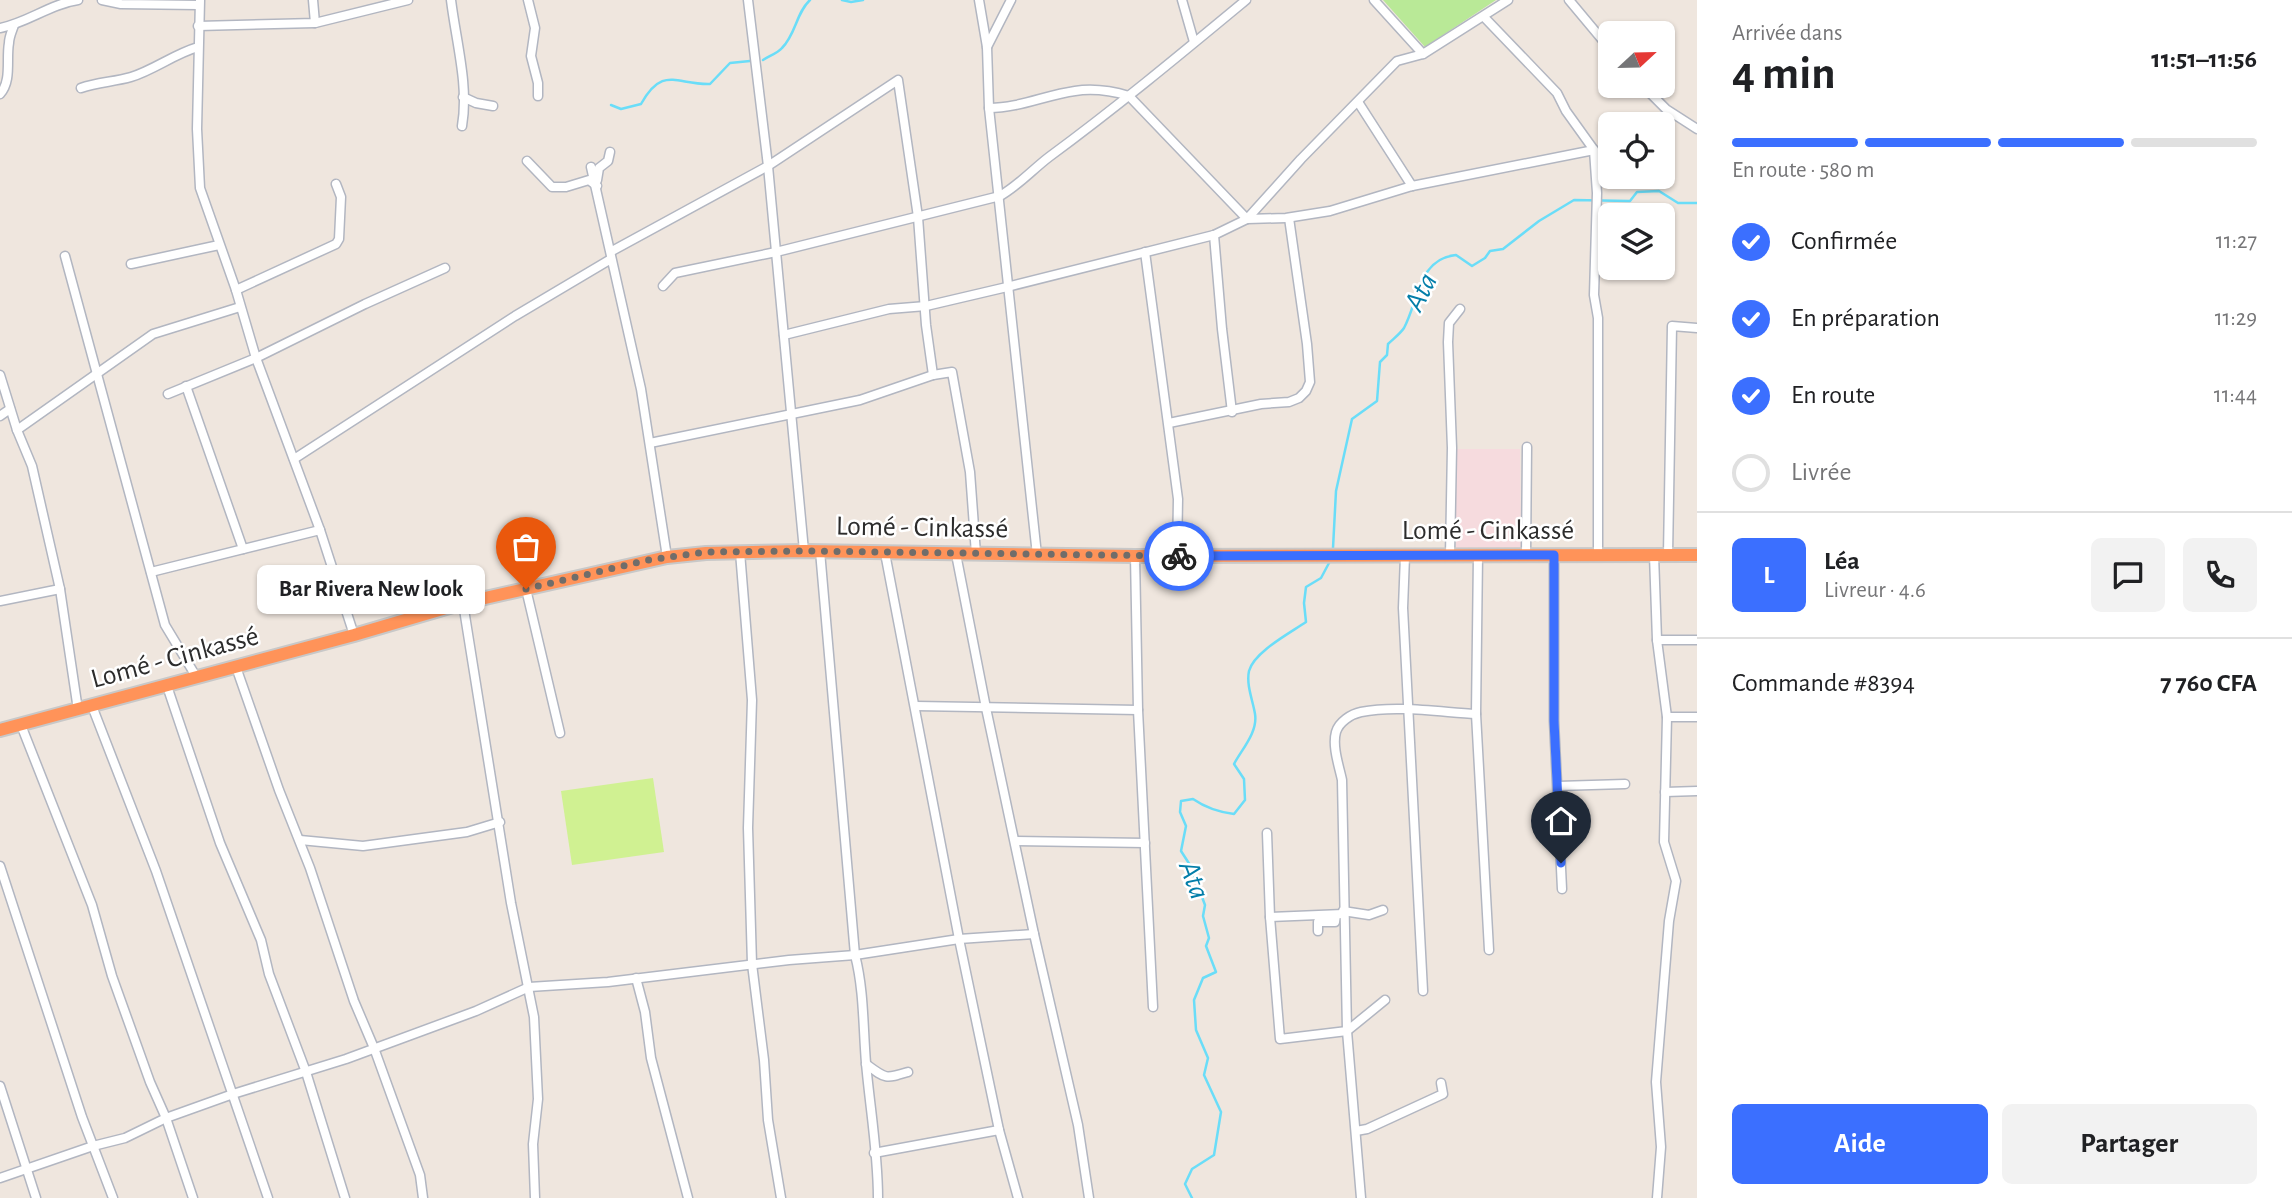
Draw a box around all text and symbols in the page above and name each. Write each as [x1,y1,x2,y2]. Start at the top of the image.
north arrow [1598,21,1675,98]
map controls [1598,21,1675,280]
text: Arrivée dans [1732,22,1843,45]
text: 11:51–11:56 [2151,46,2257,72]
text: 4 min [1732,51,1836,97]
button: locate [1598,112,1675,189]
text: En route · 580 m [1732,159,1874,182]
button: layers [1598,203,1675,280]
icon: check [1732,223,1770,261]
text: Confirmée [1791,228,1897,254]
text: 11:27 [2216,230,2257,253]
water label: Ata [1398,268,1443,317]
icon: check [1732,300,1770,338]
text: En préparation [1791,305,1940,331]
text: 11:29 [2215,307,2257,330]
icon: check [1732,377,1770,415]
text: En route [1791,382,1875,408]
text: 11:44 [2214,384,2257,407]
text: Livrée [1791,459,1851,485]
street label: Lomé - Cinkassé [836,512,1008,544]
pin [496,517,556,589]
street label: Lomé - Cinkassé [1402,517,1574,545]
courier [1144,521,1214,591]
icon: bag [507,528,545,566]
icon: bike [1160,537,1198,575]
button: chat [2091,538,2165,612]
button: phone [2183,538,2257,612]
text: Léa [1824,548,1860,574]
text: L [1763,562,1775,588]
callout: Bar Rivera New look [256,564,484,614]
text: Bar Rivera New look [279,578,463,601]
text: Livreur · 4.6 [1824,579,1926,602]
street label: Lomé - Cinkassé [88,622,262,694]
text: Commande #8394 [1732,670,1915,696]
text: 7 760 CFA [2160,670,2257,696]
pin [1531,791,1591,863]
icon: home [1542,802,1580,840]
water label: Ata [1173,856,1215,903]
button: Aide [1732,1104,1988,1184]
button: Partager [2002,1104,2257,1184]

